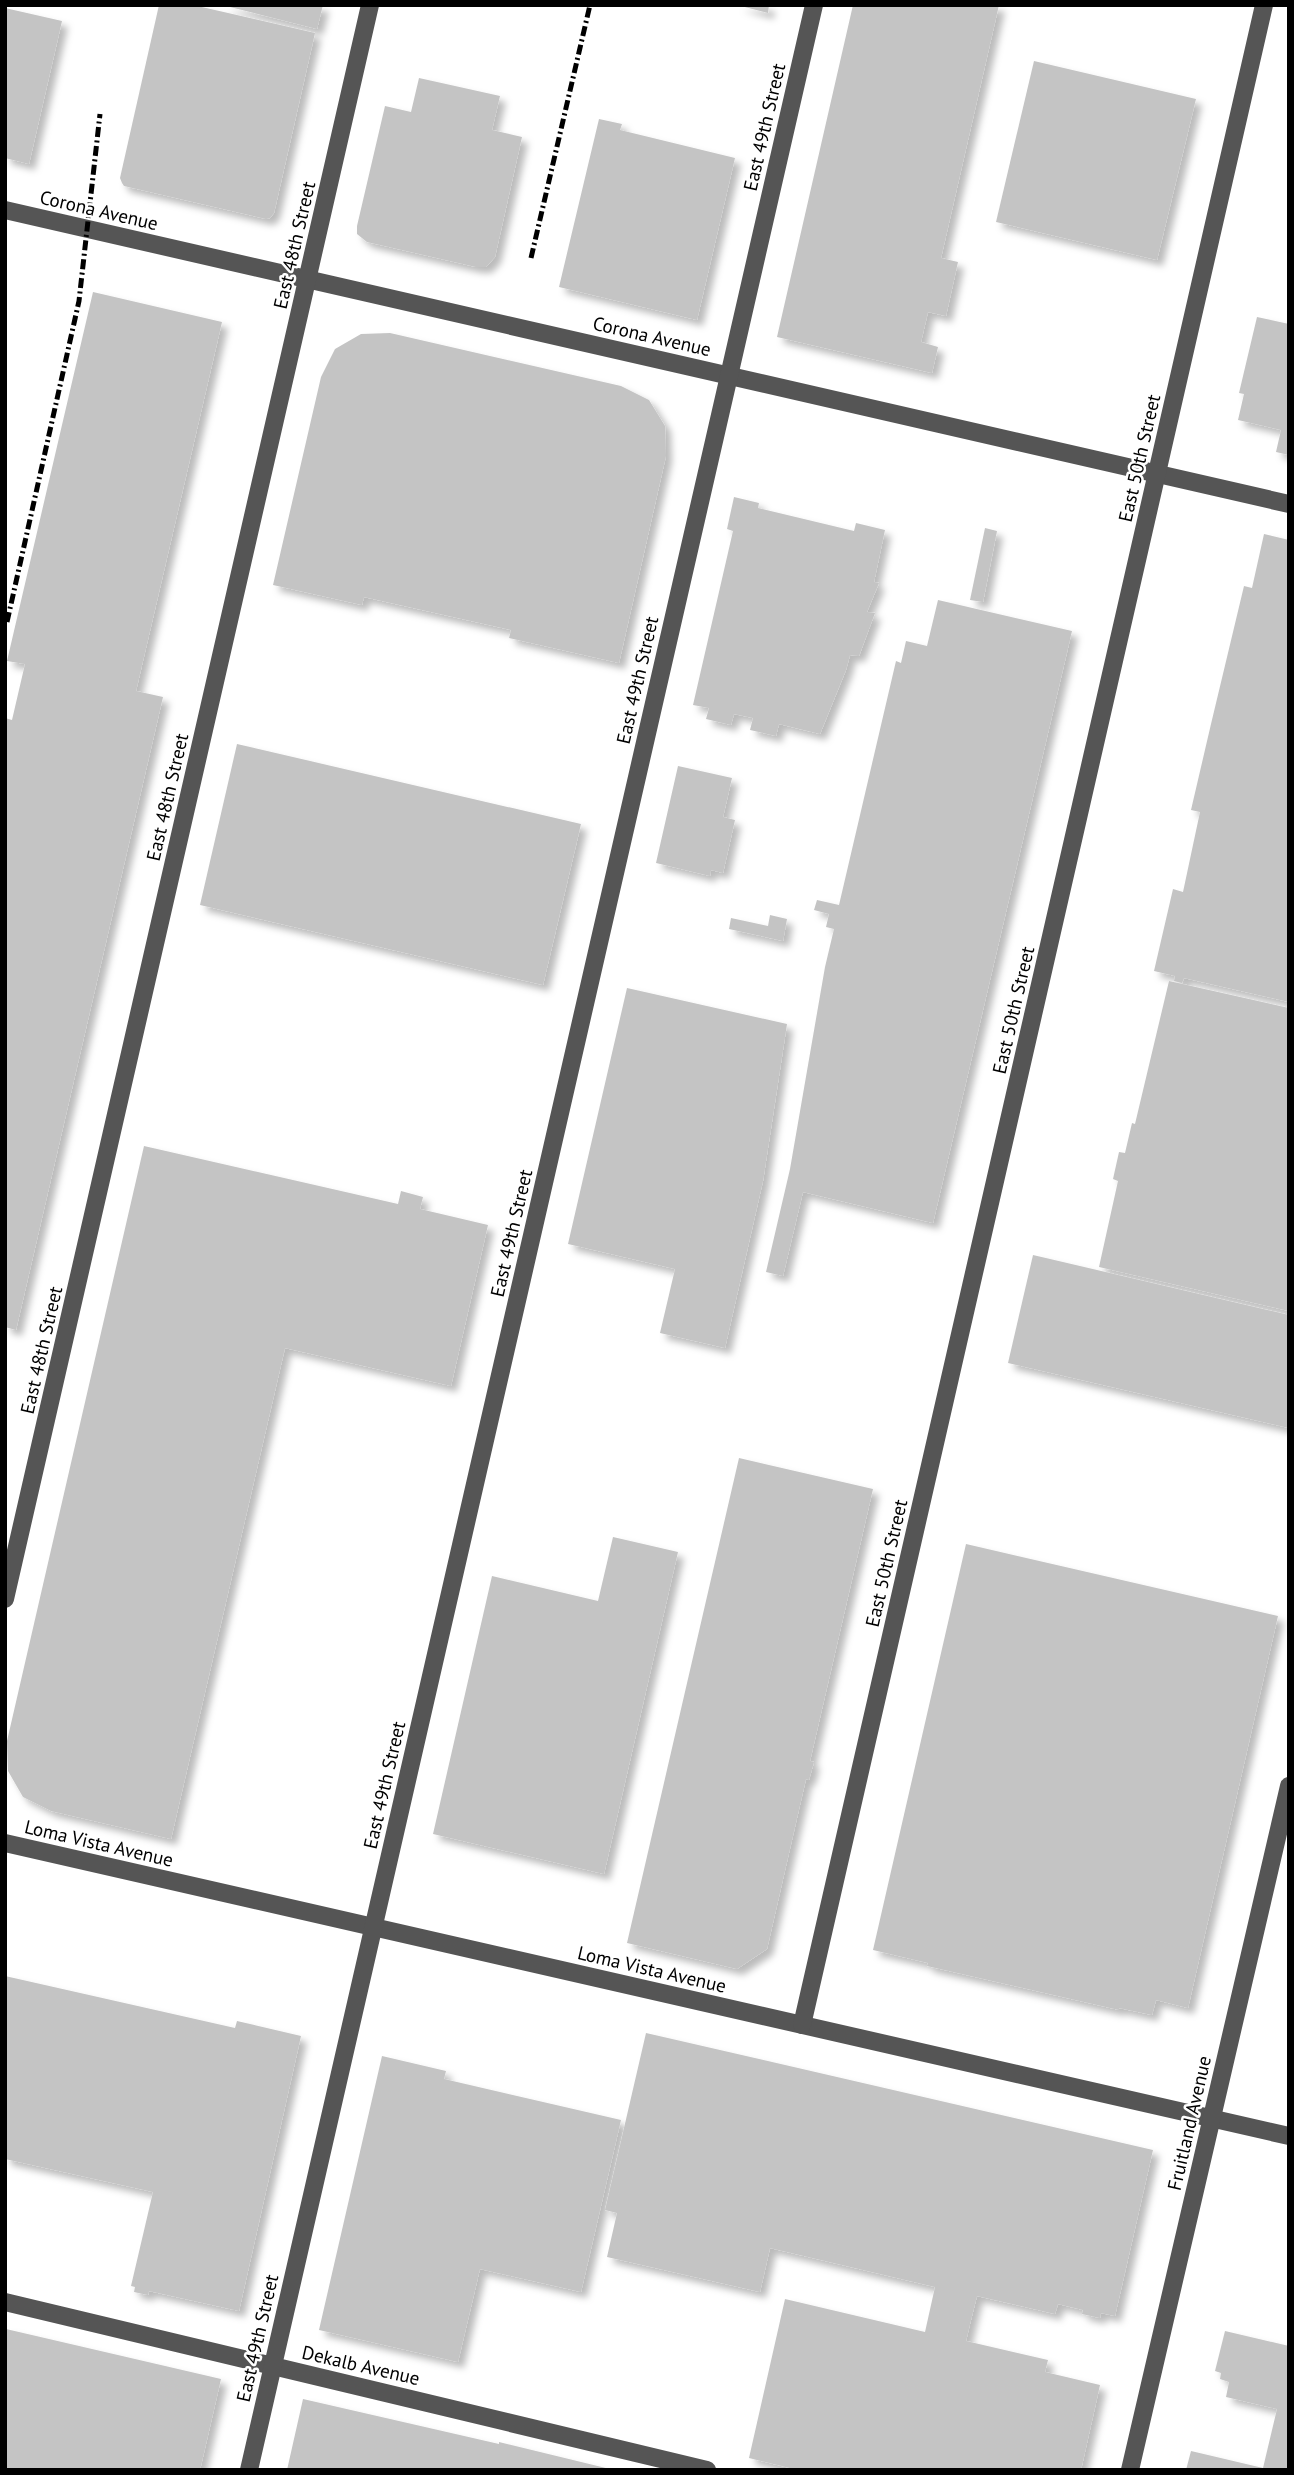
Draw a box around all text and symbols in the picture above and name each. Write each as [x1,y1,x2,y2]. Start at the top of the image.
street label: East 49th Street [738,60,790,193]
street label: East 48th Street [268,178,320,311]
street label: Corona Avenue [38,185,160,235]
street label: Corona Avenue [591,311,713,361]
street label: East 50th Street [1113,391,1165,524]
street label: East 49th Street [611,613,663,746]
street label: East 48th Street [141,730,193,863]
street label: East 50th Street [987,943,1039,1076]
street label: East 49th Street [485,1166,537,1299]
street label: East 48th Street [15,1283,67,1416]
street label: East 50th Street [860,1496,912,1629]
street label: East 49th Street [358,1718,410,1851]
street label: Loma Vista Avenue [22,1814,176,1872]
street label: Loma Vista Avenue [575,1940,729,1998]
street label: Fruitland Avenue [1162,2053,1216,2193]
street label: East 49th Street [231,2271,283,2404]
street label: Dekalb Avenue [300,2340,422,2390]

